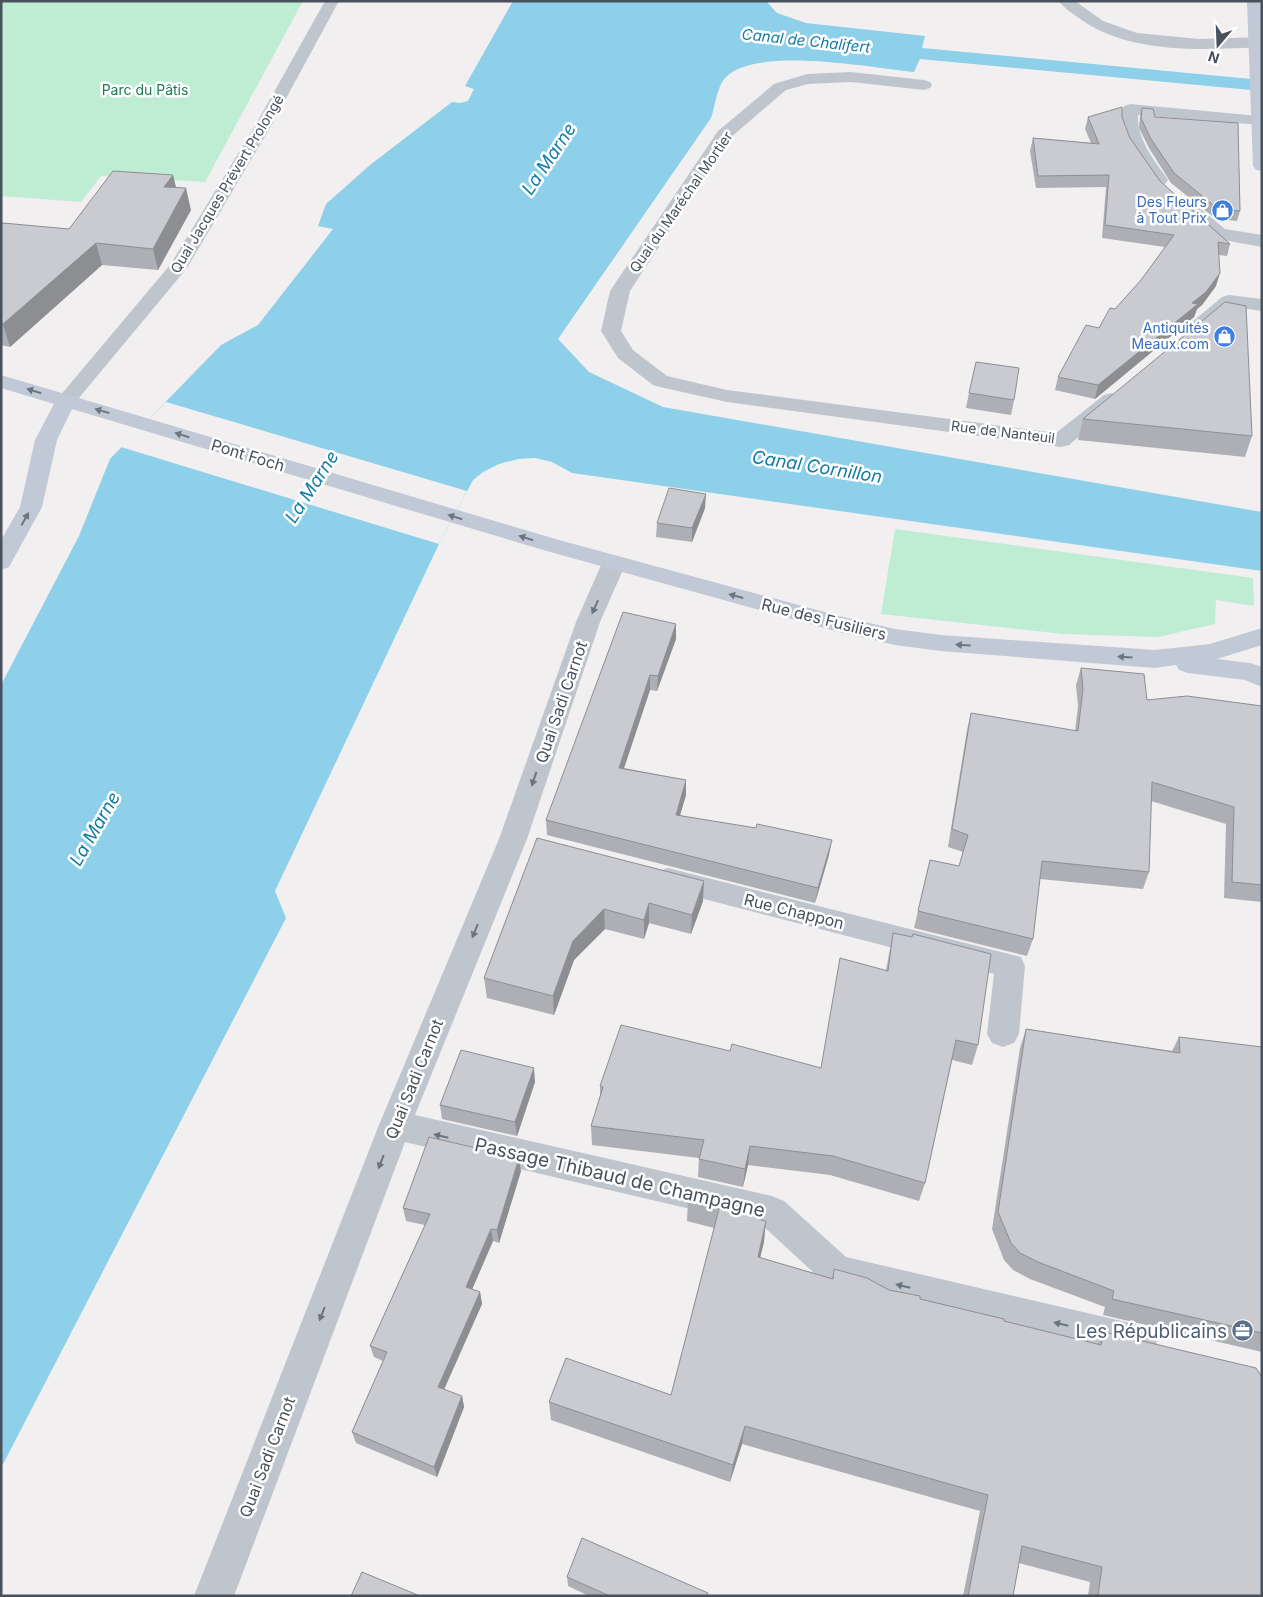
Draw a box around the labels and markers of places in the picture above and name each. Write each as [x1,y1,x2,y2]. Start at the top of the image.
place label: Des Fleurs à Tout Prix [1137,193,1207,226]
shop icon: Des Fleurs à Tout Prix [1211,198,1235,222]
place label: Antiquités Meaux.com [1132,319,1209,352]
shop icon: Antiquités Meaux.com [1213,324,1237,348]
office icon: Les Républicains [1231,1319,1255,1343]
place label: Les Républicains [1076,1320,1227,1343]

